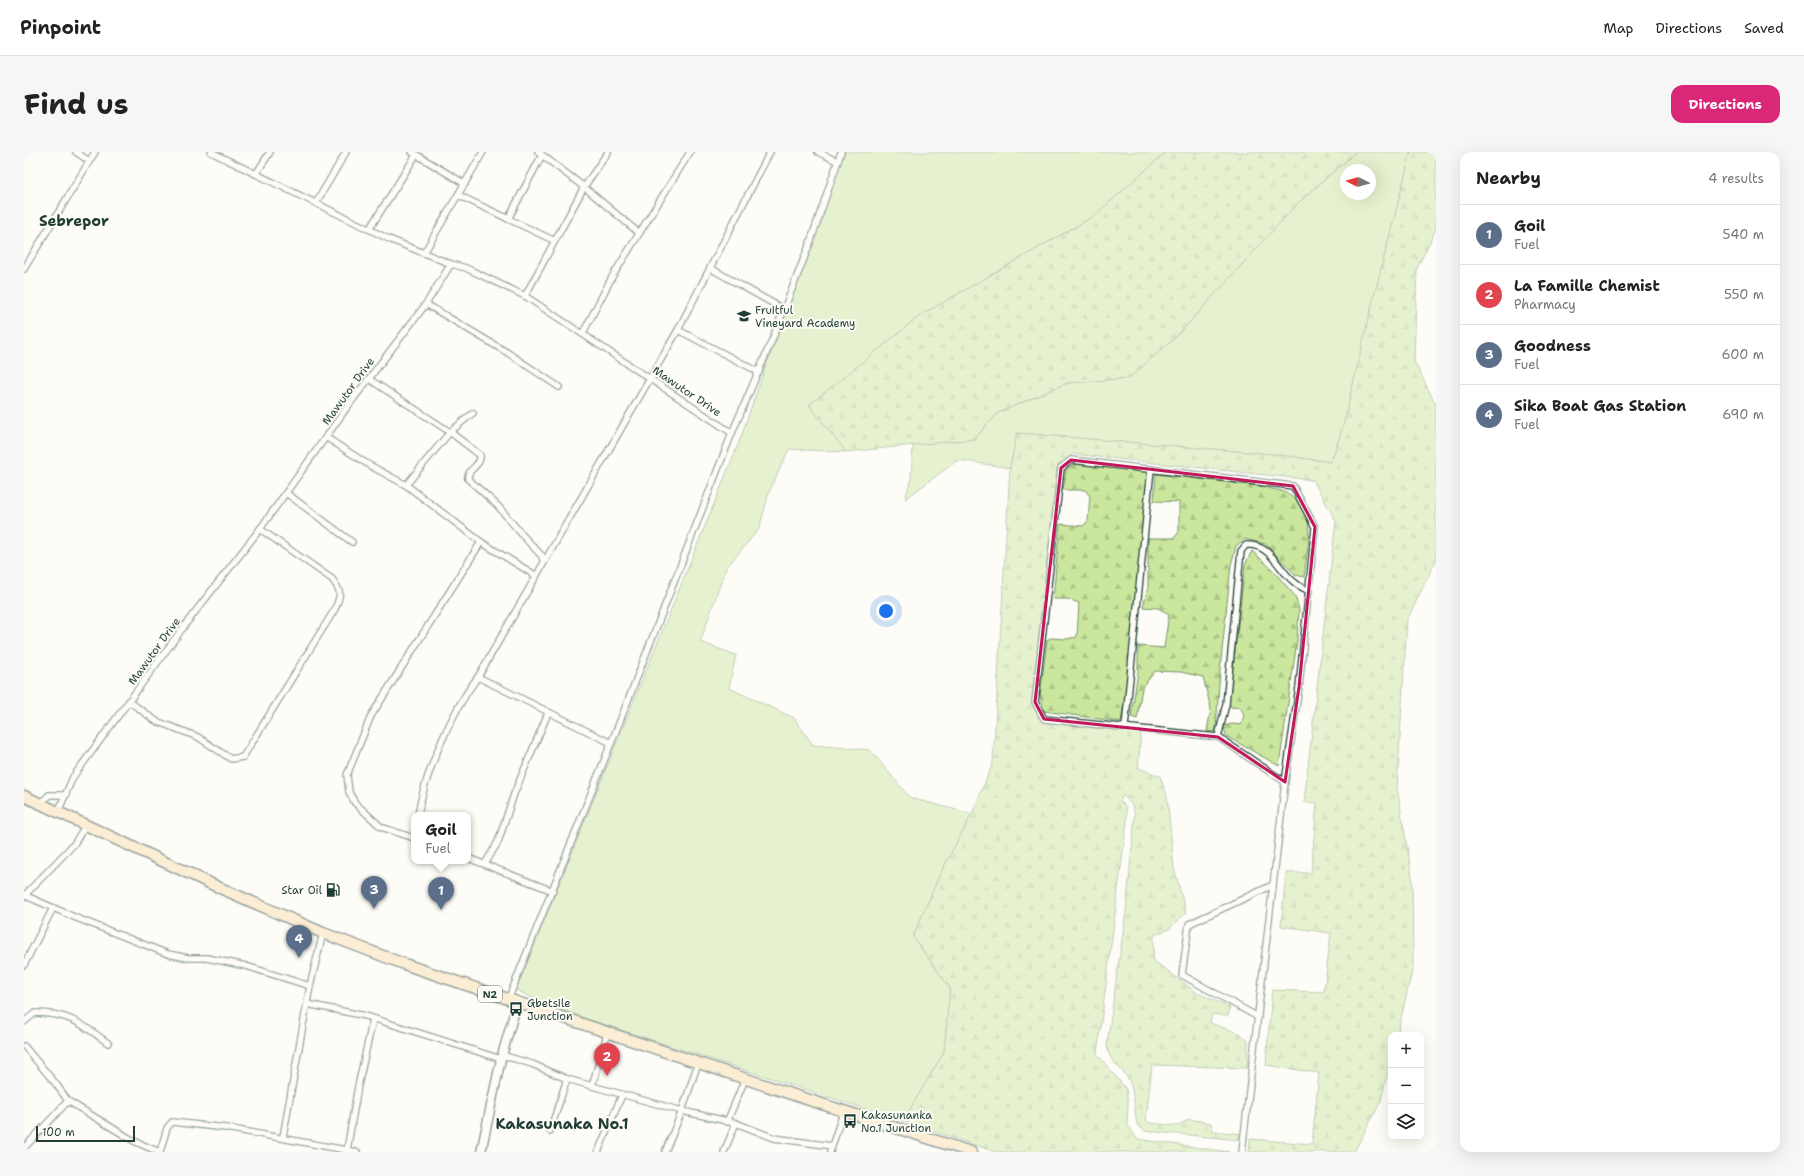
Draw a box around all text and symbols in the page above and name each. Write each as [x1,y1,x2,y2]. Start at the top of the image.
text: Pinpoint [20,15,101,40]
text: Map [1604,19,1634,37]
text: Directions [1656,19,1722,37]
text: Saved [1744,19,1784,37]
text: Find us [24,85,129,123]
button: Directions [1671,85,1780,123]
north arrow [1340,164,1376,200]
text: Nearby [1476,167,1541,189]
text: 4 results [1708,170,1764,187]
district label: Sebrepor [39,211,109,231]
text: Goil [1514,216,1546,236]
text: 1 [1486,226,1492,243]
text: 540 m [1723,226,1764,243]
text: Fuel [1514,236,1539,253]
text: La Famille Chemist [1514,276,1660,296]
text: 2 [1484,286,1494,303]
text: 550 m [1724,286,1764,303]
text: Pharmacy [1514,296,1576,313]
place label: Fruitful Vineyard Academy [755,303,855,331]
school or university icon: Fruitful Vineyard Academy [736,308,752,324]
text: Goodness [1514,336,1591,356]
text: 3 [1484,346,1494,363]
text: 600 m [1721,346,1764,363]
street label: Mawutor Drive [319,355,378,428]
text: Fuel [1514,356,1539,373]
street label: Mawutor Drive [649,363,724,420]
text: Sika Boat Gas Station [1514,396,1686,416]
text: 4 [1484,406,1494,423]
text: 690 m [1722,406,1764,423]
text: Fuel [1514,416,1539,433]
your location [876,601,896,621]
street label: Mawutor Drive [125,615,184,688]
popup [411,812,471,864]
text: Goil [425,820,457,840]
text: Fuel [425,840,451,857]
pin: 3 [361,876,387,909]
pin: 1 [428,877,454,910]
fuel station icon: Star Oil [325,882,341,898]
place label: Star Oil [282,883,323,898]
pin: 4 [286,925,312,958]
road number: N2 [478,986,502,1002]
place label: Gbetsile Junction [527,996,573,1024]
bus stop icon: Gbetsile Junction [508,1001,524,1017]
map controls [1388,1032,1424,1140]
button: + [1388,1032,1424,1068]
pin: 2 [594,1043,620,1076]
button: − [1388,1068,1424,1104]
button: layers [1388,1104,1424,1140]
place label: Kakasunanka No.1 Junction [861,1108,932,1136]
bus stop icon: Kakasunanka No.1 Junction [842,1113,858,1129]
district label: Kakasunaka No.1 [495,1114,629,1134]
scale bar [36,1124,135,1143]
text: 100 m [42,1125,75,1140]

